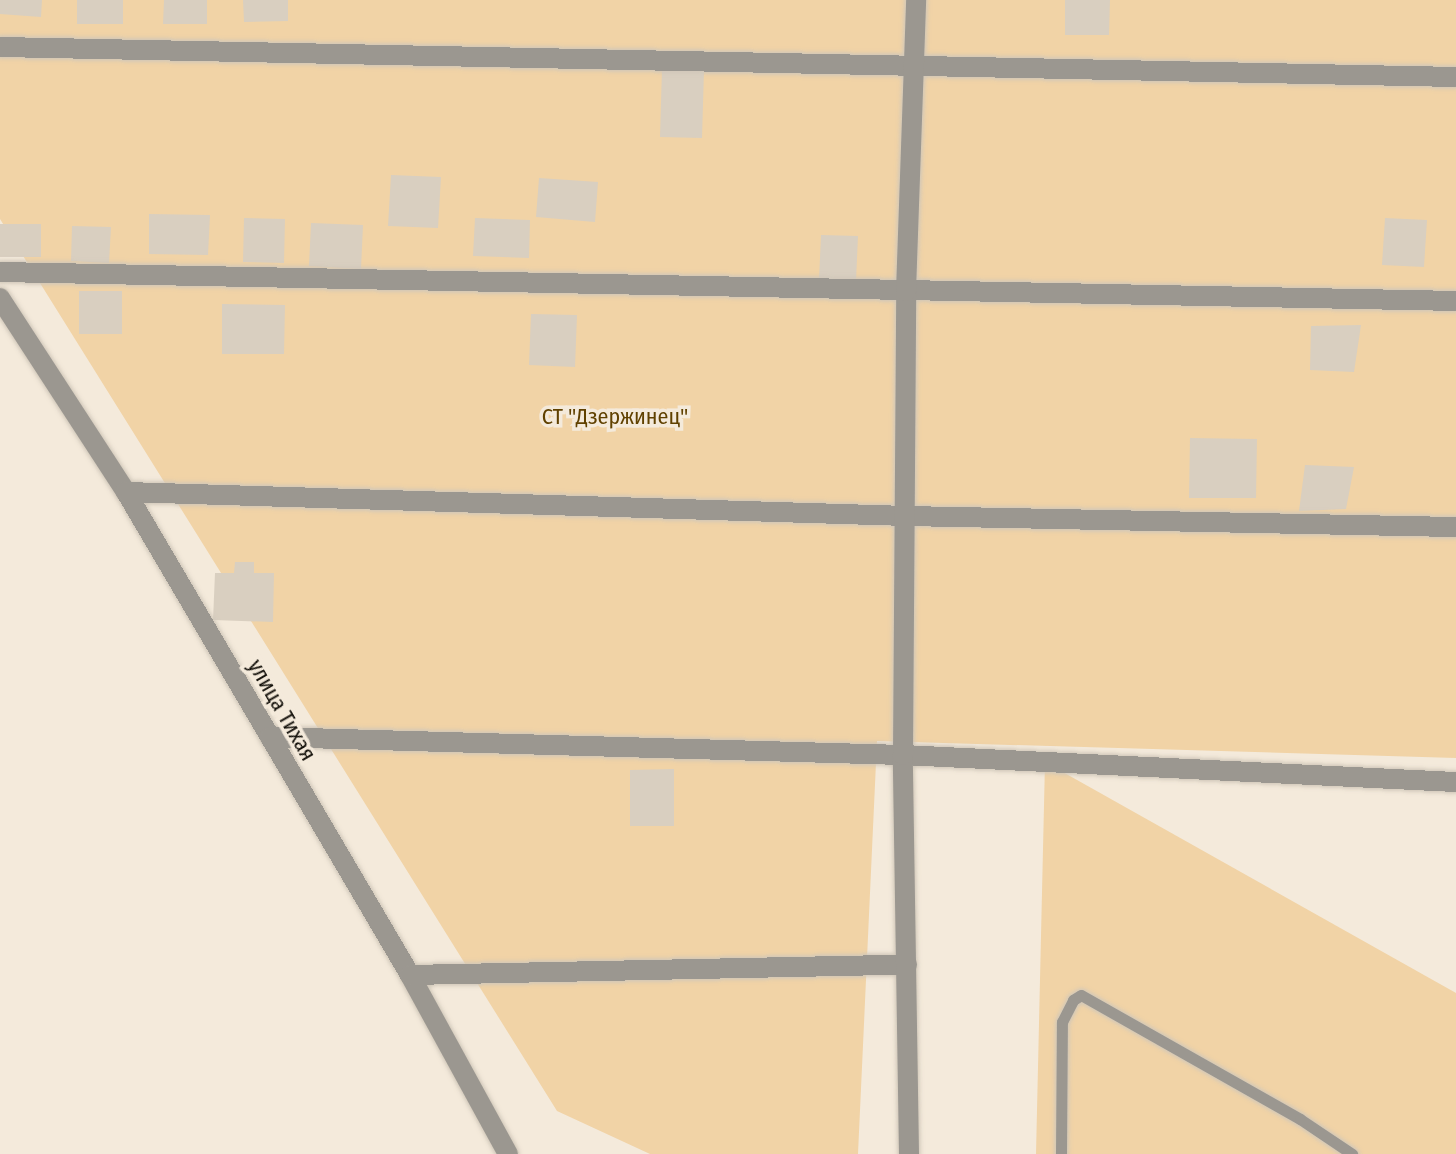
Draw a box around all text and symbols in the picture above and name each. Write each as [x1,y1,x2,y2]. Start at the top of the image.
park label: СТ "Дзержинец" [542,404,688,430]
street label: улица Тихая [242,655,322,765]

